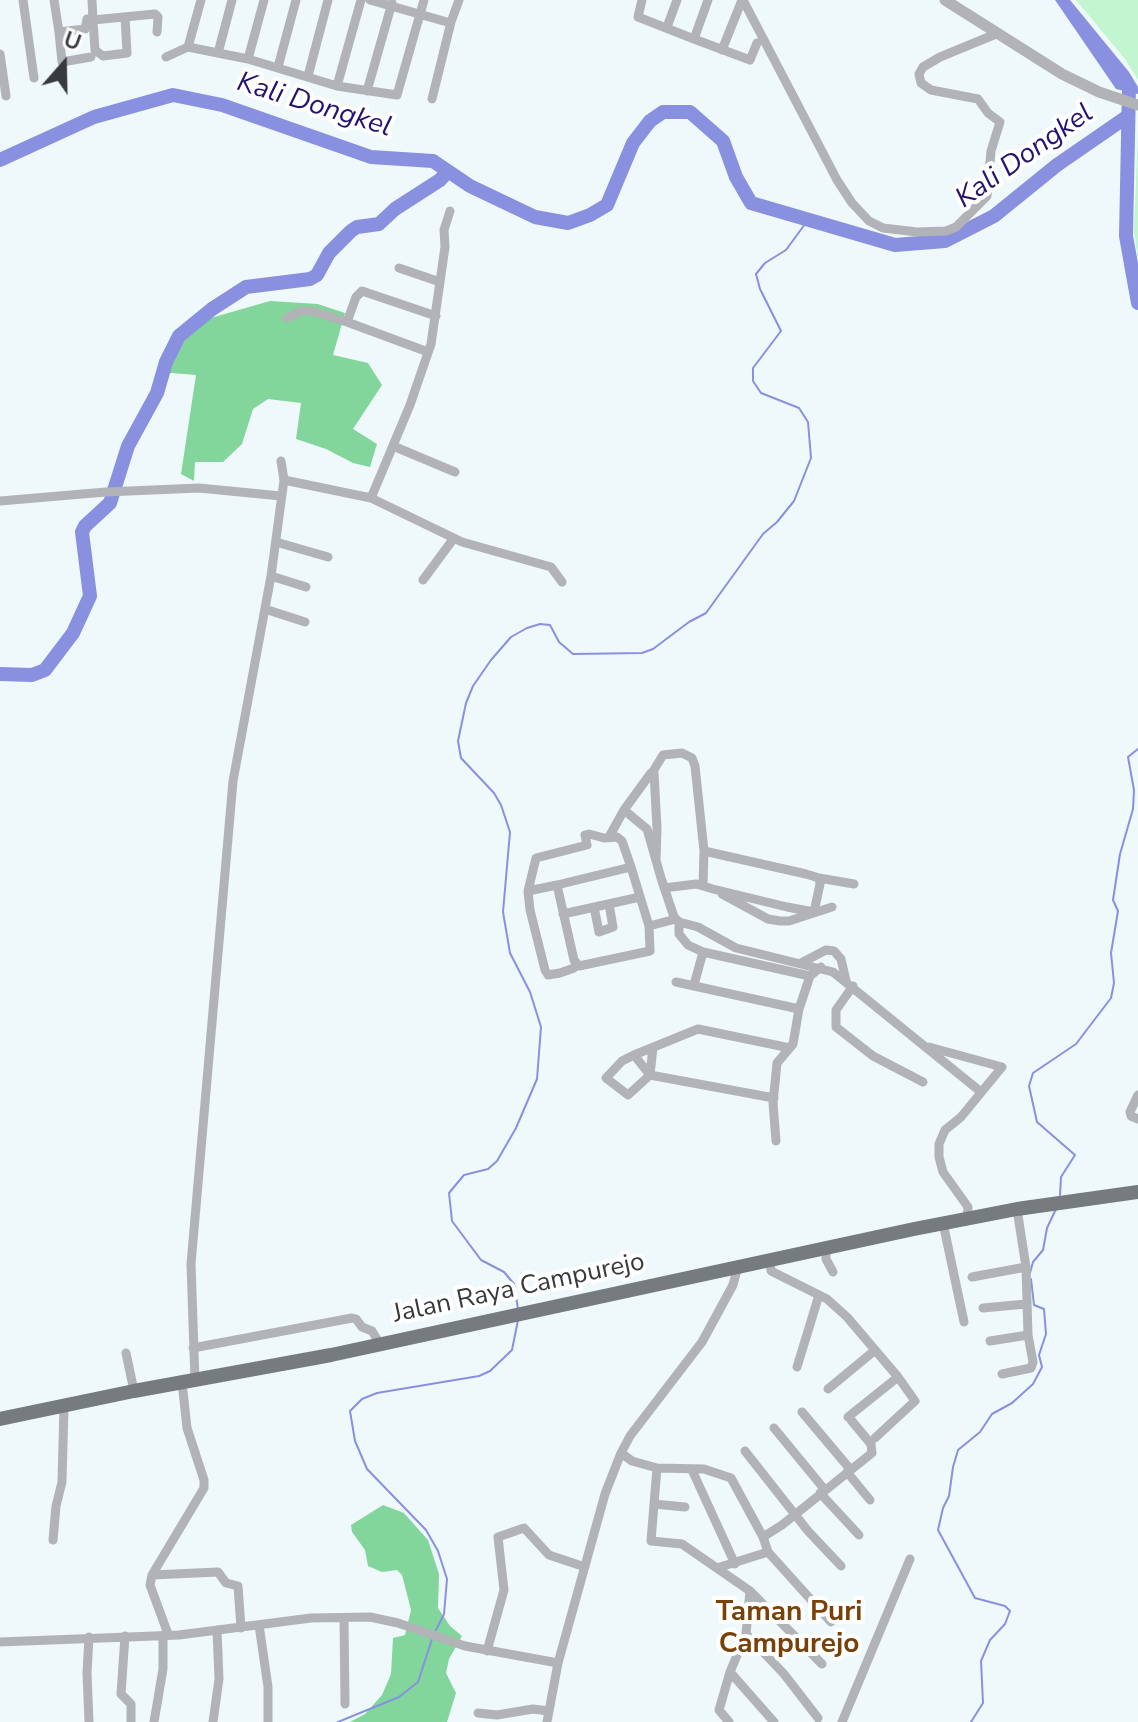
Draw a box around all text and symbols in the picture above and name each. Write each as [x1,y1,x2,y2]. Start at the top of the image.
north arrow [24,24,104,104]
text: U [59,25,85,58]
water label: Kali Dongkel [233,67,395,145]
water label: Kali Dongkel [950,97,1100,217]
street label: Jalan Raya Campurejo [391,1247,647,1331]
district label: Taman Puri Campurejo [716,1596,862,1662]

